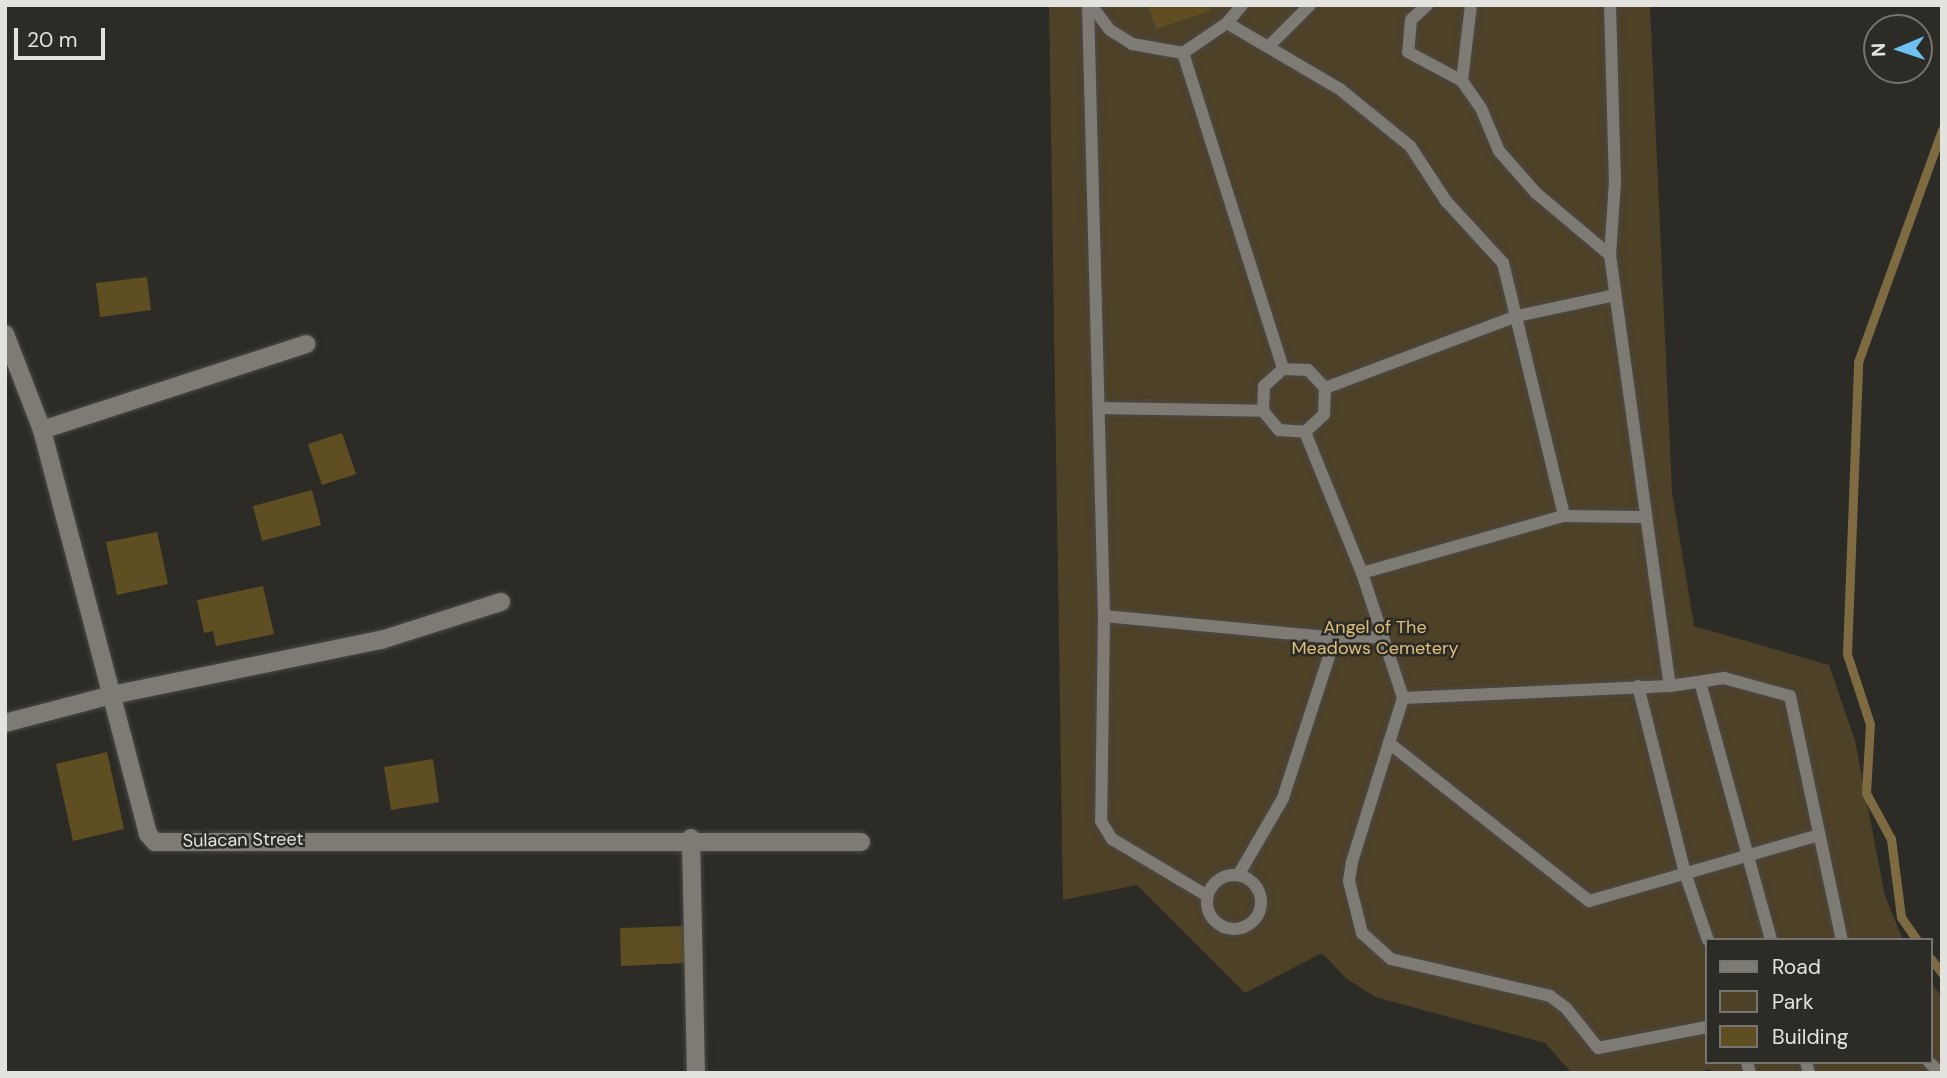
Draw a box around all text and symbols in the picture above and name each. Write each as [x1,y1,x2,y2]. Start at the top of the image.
scale bar [18,14,108,58]
north arrow [1863,14,1933,84]
text: 20 m [27,26,78,54]
text: N [1866,42,1891,57]
park label: Angel of The Meadows Cemetery [1291,617,1459,660]
street label: Sulacan Street [182,828,304,852]
legend [1706,938,1933,1064]
text: Road [1772,953,1821,981]
text: Park [1772,988,1813,1016]
text: Building [1772,1023,1848,1051]

